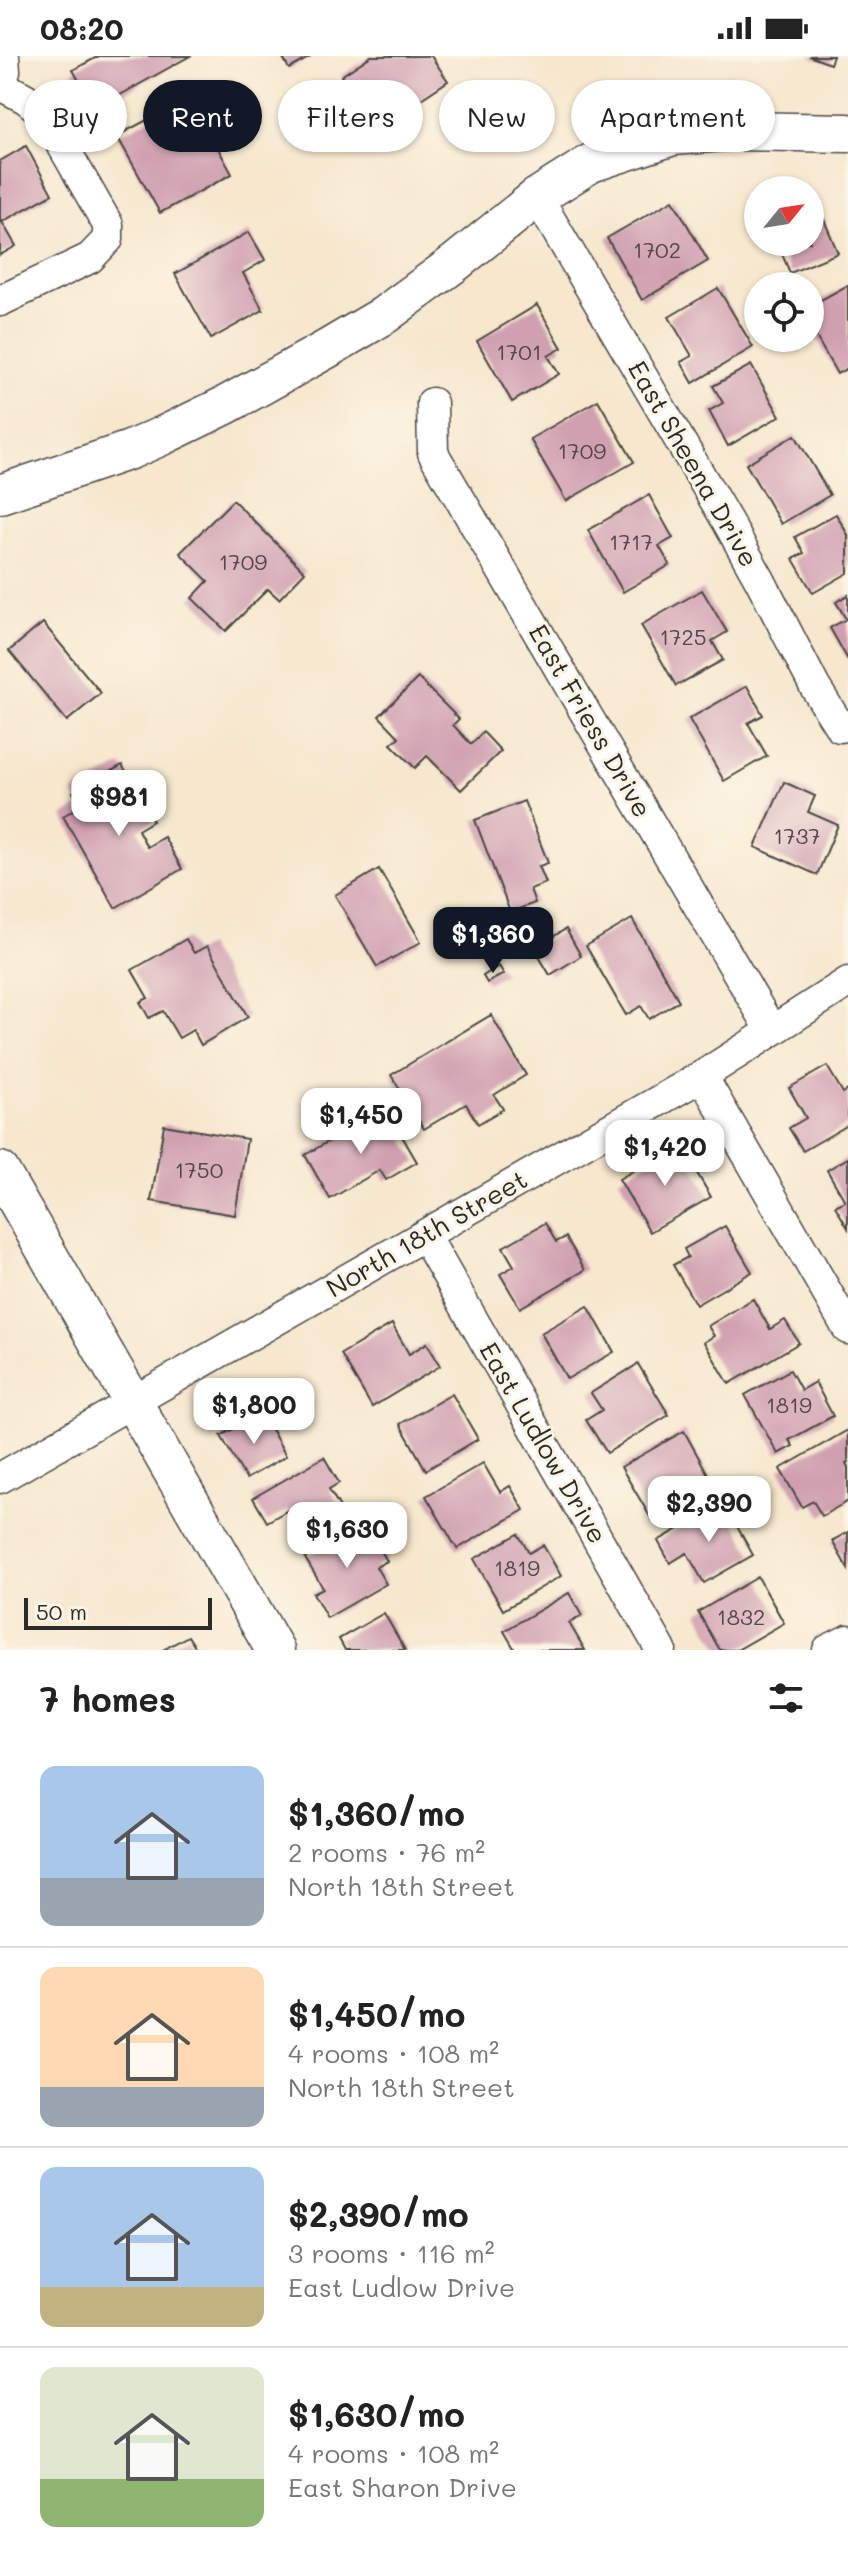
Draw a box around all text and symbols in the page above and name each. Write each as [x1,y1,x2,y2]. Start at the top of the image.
text: 08:20 [40,8,123,48]
chip: Buy [24,80,127,152]
chip: Rent [143,80,262,152]
chip: Filters [278,80,423,152]
chip: New [439,80,555,152]
chip: Apartment [571,80,775,152]
north arrow [744,176,824,256]
map controls [744,176,824,352]
house number: 1702 [633,235,681,264]
button: locate [744,272,824,352]
house number: 1701 [496,337,542,366]
street label: East Sheena Drive [621,354,767,573]
house number: 1709 [558,436,606,465]
house number: 1717 [609,527,653,556]
house number: 1709 [219,547,267,576]
street label: East Friess Drive [522,618,660,823]
house number: 1725 [659,622,707,651]
pin: $981 [72,770,166,838]
text: $981 [89,779,149,813]
house number: 1737 [773,821,821,850]
pin: $1,360 [428,907,558,975]
text: $1,360 [451,916,535,950]
pin: $1,450 [296,1088,426,1156]
text: $1,450 [319,1097,403,1131]
pin: $1,420 [600,1120,730,1188]
text: $1,420 [623,1129,707,1163]
house number: 1750 [175,1155,223,1184]
street label: North 18th Street [320,1162,533,1305]
street label: East Ludlow Drive [472,1336,615,1549]
pin: $1,800 [189,1378,319,1446]
text: $1,800 [211,1387,297,1421]
house number: 1819 [766,1390,812,1419]
pin: $2,390 [644,1476,774,1544]
text: $2,390 [666,1485,752,1519]
pin: $1,630 [282,1502,412,1570]
text: $1,630 [305,1511,389,1545]
house number: 1819 [494,1553,540,1582]
scale bar [24,1594,212,1630]
text: 50 m [36,1597,87,1626]
house number: 1832 [717,1602,765,1631]
text: 7 homes [40,1676,176,1721]
icon: filters [764,1676,808,1720]
text: $1,360/mo [288,1790,465,1835]
icon: home [104,1798,200,1894]
text: 2 rooms · 76 m² [288,1835,485,1869]
text: North 18th Street [288,1869,515,1903]
text: $1,450/mo [288,1991,465,2036]
icon: home [104,1999,200,2095]
text: 4 rooms · 108 m² [288,2036,499,2070]
text: North 18th Street [288,2070,515,2104]
text: $2,390/mo [288,2191,469,2236]
icon: home [104,2199,200,2295]
text: 3 rooms · 116 m² [288,2236,495,2270]
text: East Ludlow Drive [288,2270,515,2304]
text: $1,630/mo [288,2391,465,2436]
icon: home [104,2399,200,2495]
text: 4 rooms · 108 m² [288,2436,499,2470]
text: East Sharon Drive [288,2470,517,2504]

